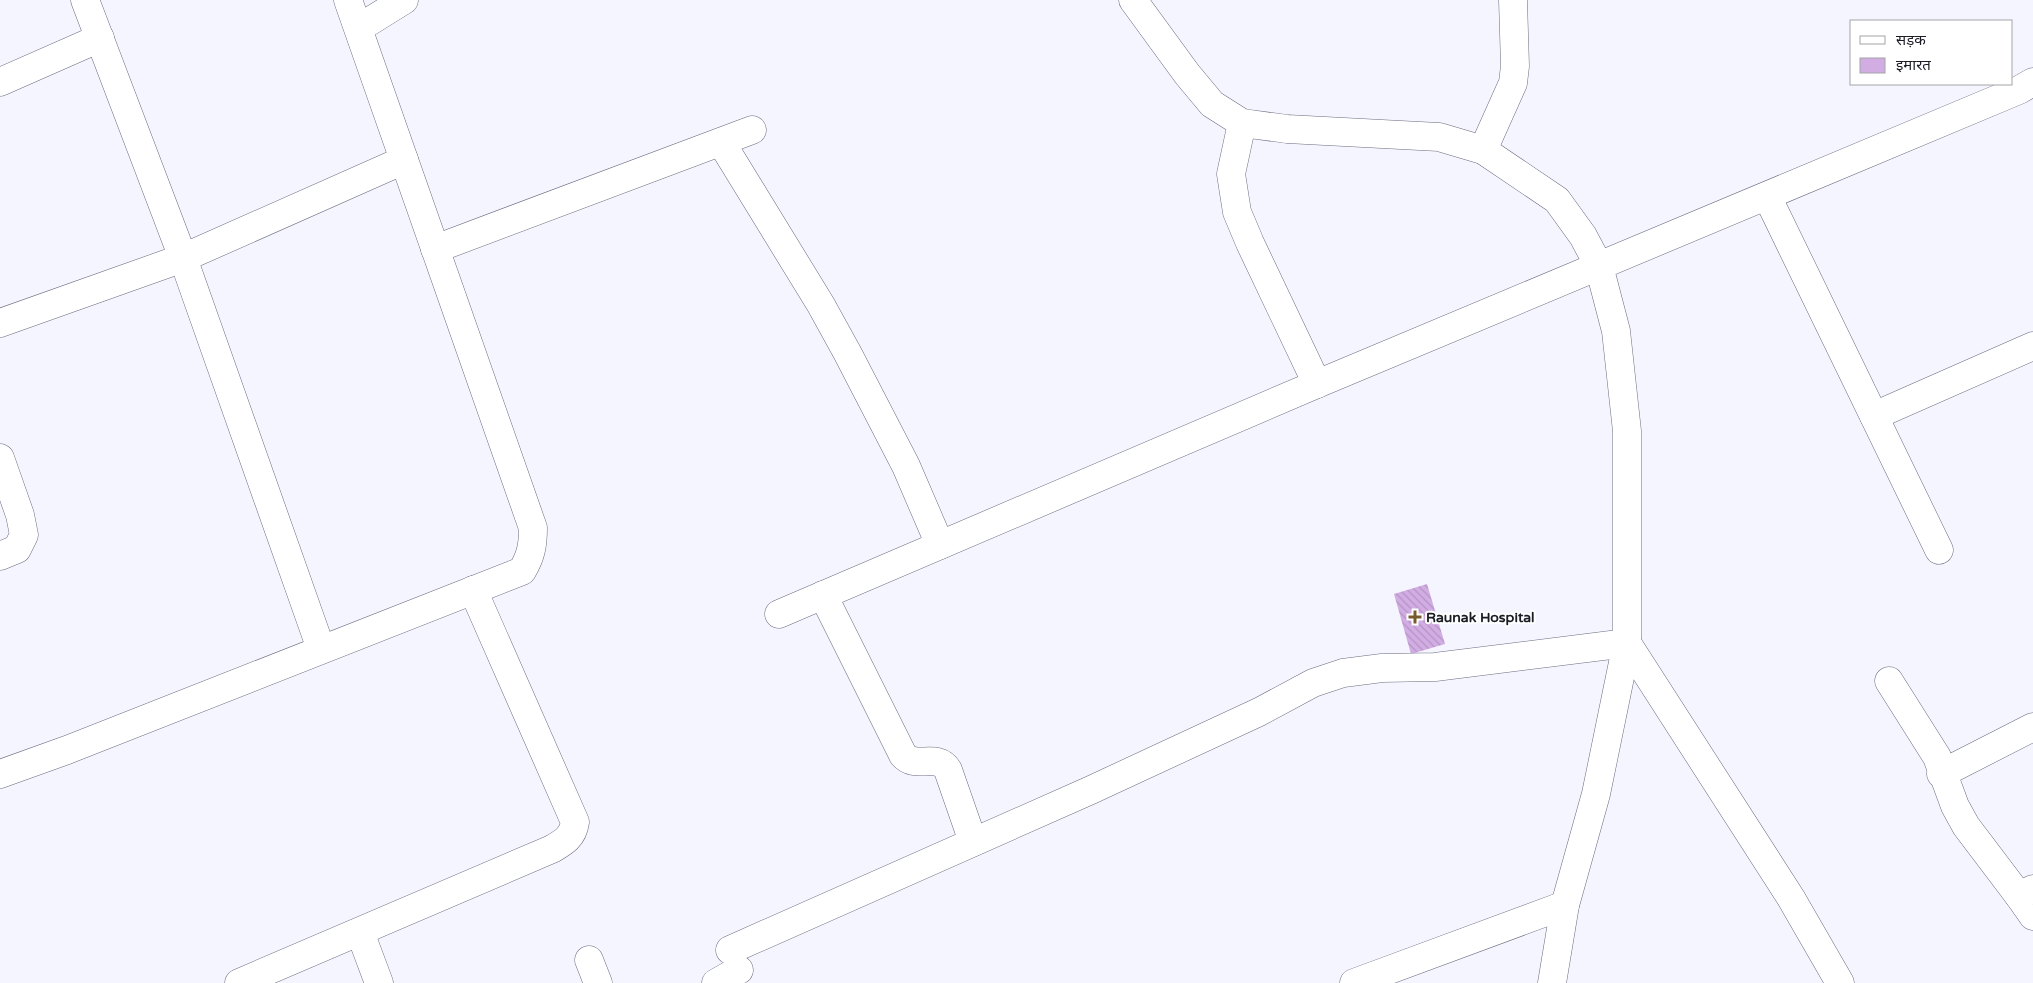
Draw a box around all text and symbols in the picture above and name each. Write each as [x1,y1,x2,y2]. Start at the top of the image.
legend [1850,20,2013,85]
text: सड़क [1896,31,1926,49]
text: इमारत [1896,56,1931,74]
place label: Raunak Hospital [1426,609,1535,626]
marker: Raunak Hospital [1408,610,1422,624]

